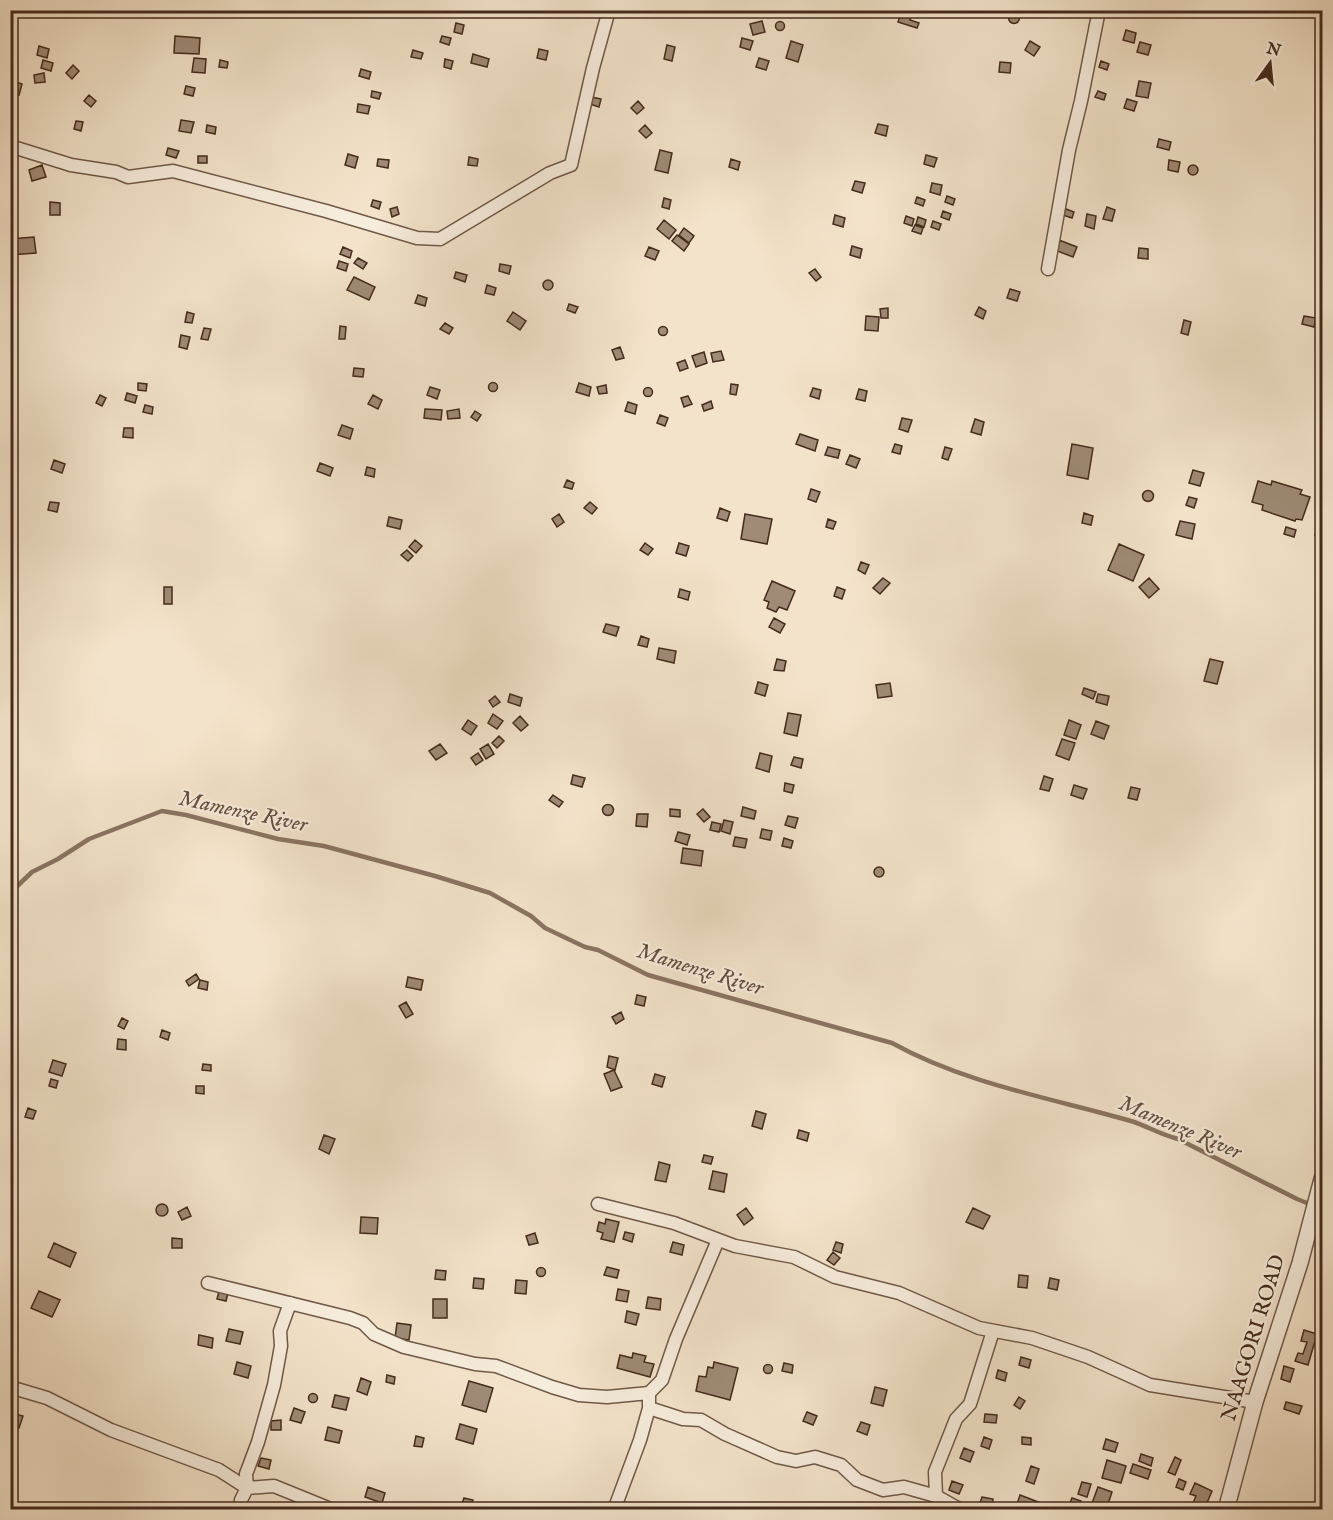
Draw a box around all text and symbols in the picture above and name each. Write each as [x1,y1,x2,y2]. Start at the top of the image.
north arrow [1240,33,1300,93]
text: N [1263,39,1283,62]
water label: Mamenze River [176,785,311,840]
water label: Mamenze River [633,937,768,1003]
water label: Mamenze River [1114,1090,1247,1167]
street label: NAAGORI ROAD [1216,1251,1292,1425]

